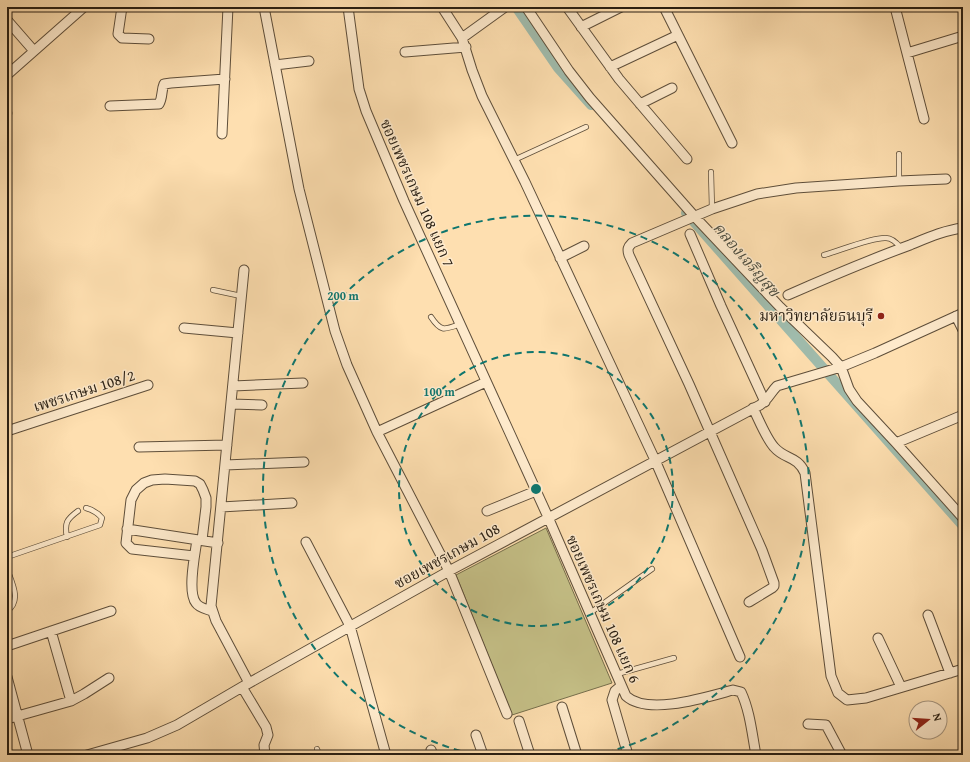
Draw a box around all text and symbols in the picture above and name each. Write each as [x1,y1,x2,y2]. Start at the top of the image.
street label: ซอยเพชรเกษม 108 แยก 7 [375,115,460,270]
water label: คลองเจริญสุข [708,216,787,302]
text: 200 m [327,287,360,304]
place label: มหาวิทยาลัยธนบุรี [759,305,873,327]
marker: มหาวิทยาลัยธนบุรี [876,311,886,321]
street label: เพชรเกษม 108/2 [30,364,137,417]
text: 100 m [423,383,456,400]
centre of rings [529,482,543,496]
street label: ซอยเพชรเกษม 108 [390,518,504,593]
street label: ซอยเพชรเกษม 108 แยก 6 [561,531,646,686]
north arrow [908,700,948,740]
text: N [929,711,946,724]

